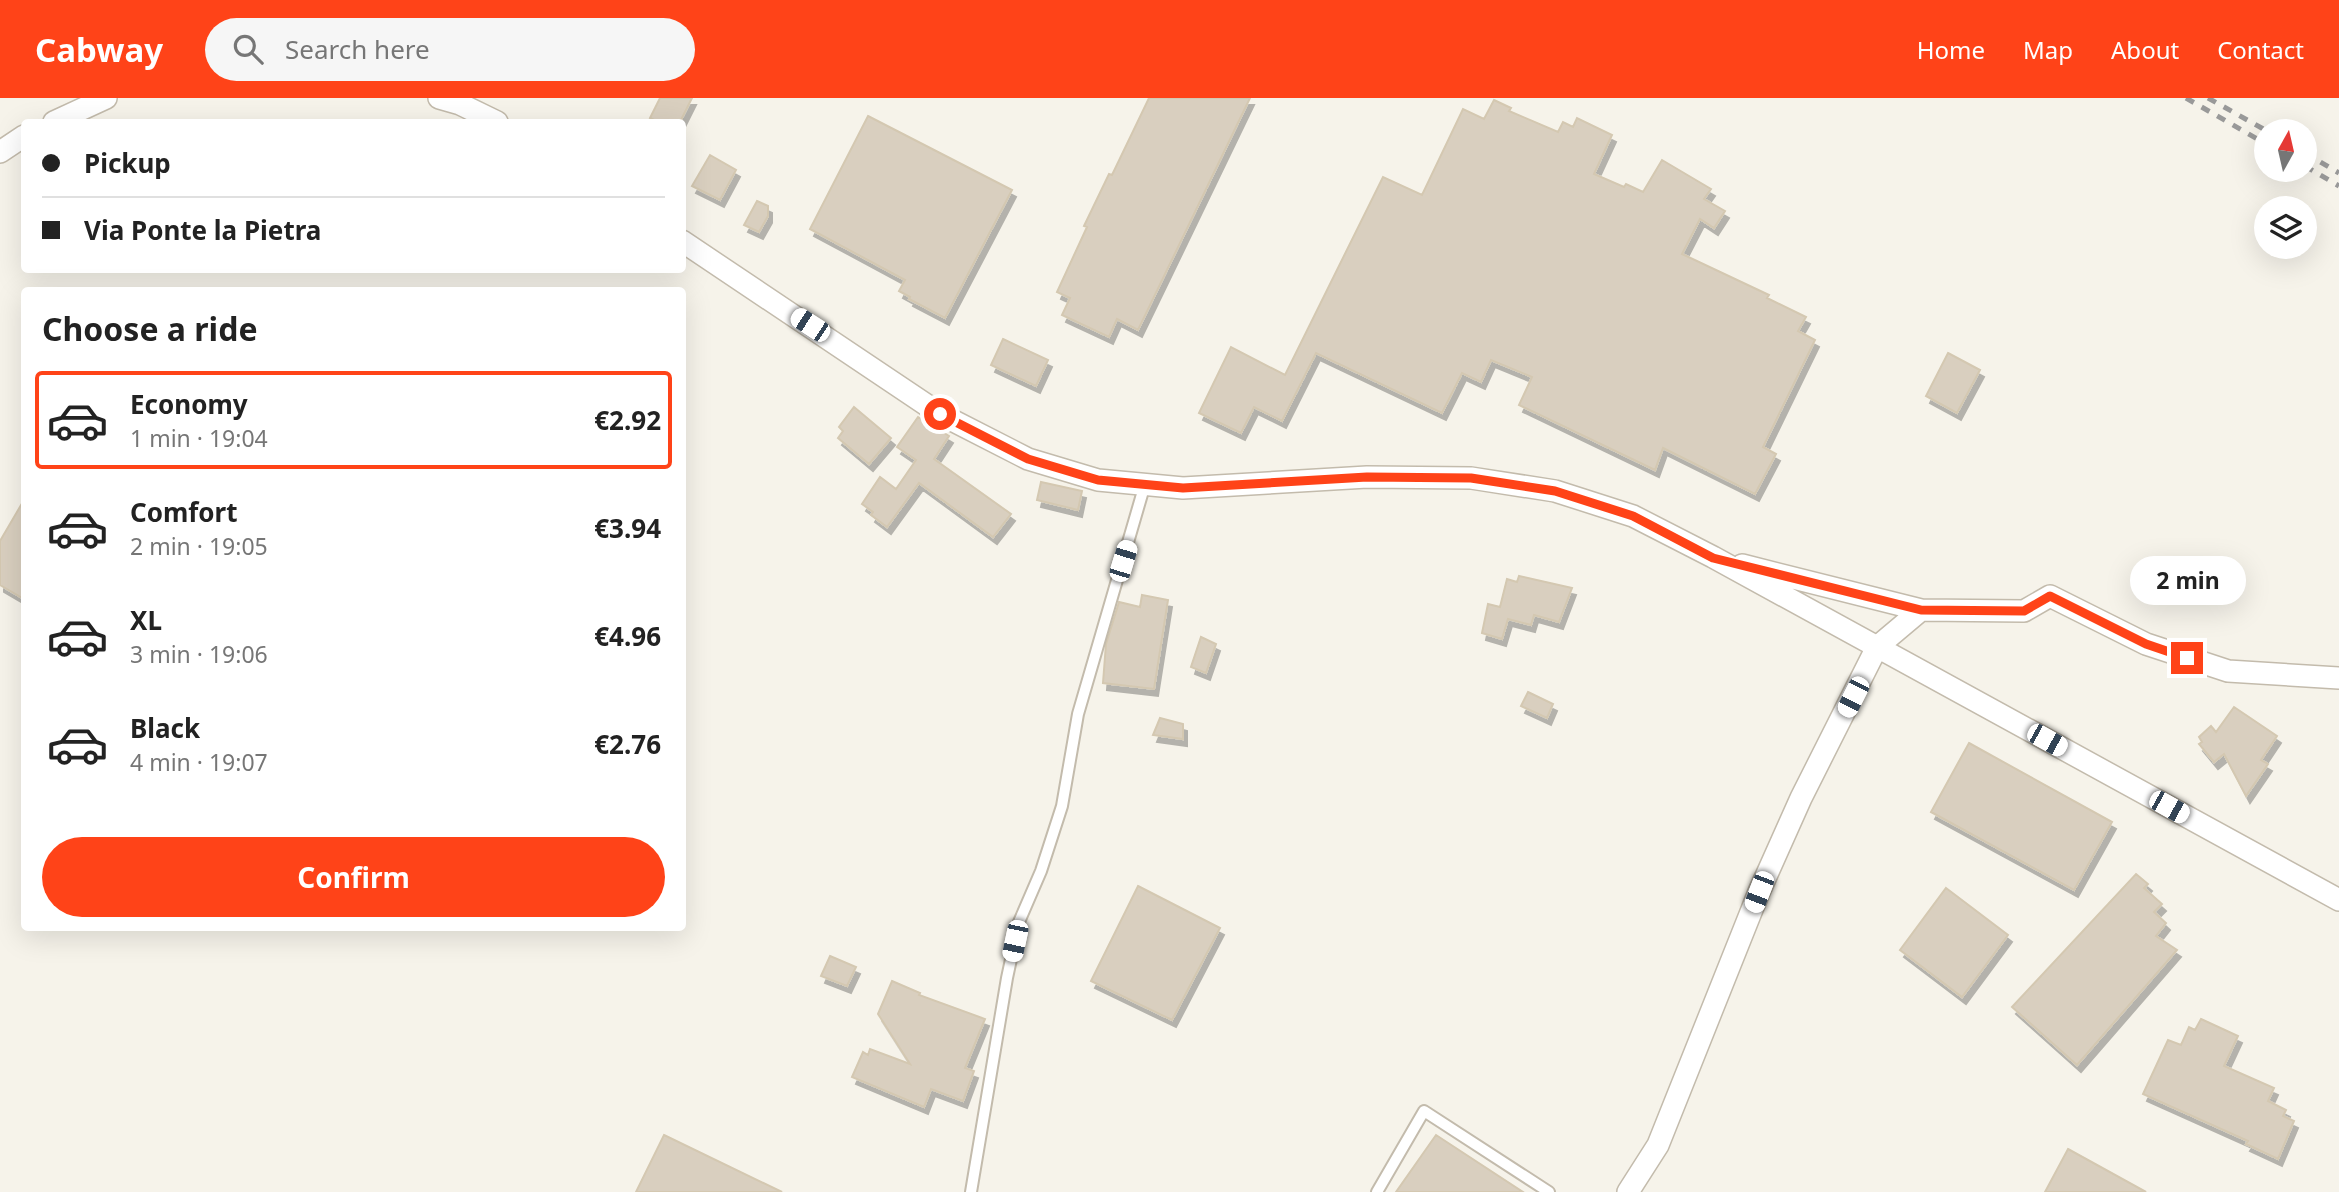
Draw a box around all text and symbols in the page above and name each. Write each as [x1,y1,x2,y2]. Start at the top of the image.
search box [205,18,695,81]
text: Cabway [35,27,163,72]
icon: search [229,30,267,68]
text: Search here [285,31,430,67]
text: Home [1917,33,1985,66]
text: Map [2023,33,2073,66]
text: About [2111,33,2179,66]
text: Contact [2217,33,2304,66]
north arrow [2254,119,2317,182]
map controls [2254,119,2317,259]
text: Pickup [84,145,171,181]
button: layers [2254,196,2317,259]
text: Via Ponte la Pietra [84,212,321,248]
car [787,305,834,345]
text: Choose a ride [42,307,258,350]
text: Economy [130,386,248,422]
icon: car [46,389,109,452]
route start [924,398,956,430]
text: €2.92 [594,402,661,438]
text: 1 min · 19:04 [130,422,268,454]
text: Comfort [130,494,238,530]
icon: car [46,497,109,560]
text: €3.94 [594,510,661,546]
text: 2 min · 19:05 [130,530,268,562]
car [1107,538,1140,584]
callout: 2 min [2129,556,2245,606]
text: 2 min [2156,564,2220,596]
text: XL [130,602,162,638]
icon: car [46,605,109,668]
text: €4.96 [594,618,661,654]
text: 3 min · 19:06 [130,638,268,670]
route end [2171,642,2203,674]
car [1835,674,1872,720]
text: Black [130,710,200,746]
icon: car [46,713,109,776]
car [2024,721,2071,759]
text: €2.76 [594,726,661,762]
text: 4 min · 19:07 [130,746,268,778]
car [2146,788,2193,826]
button: Confirm [42,837,665,917]
car [1742,869,1777,915]
car [1001,918,1030,964]

